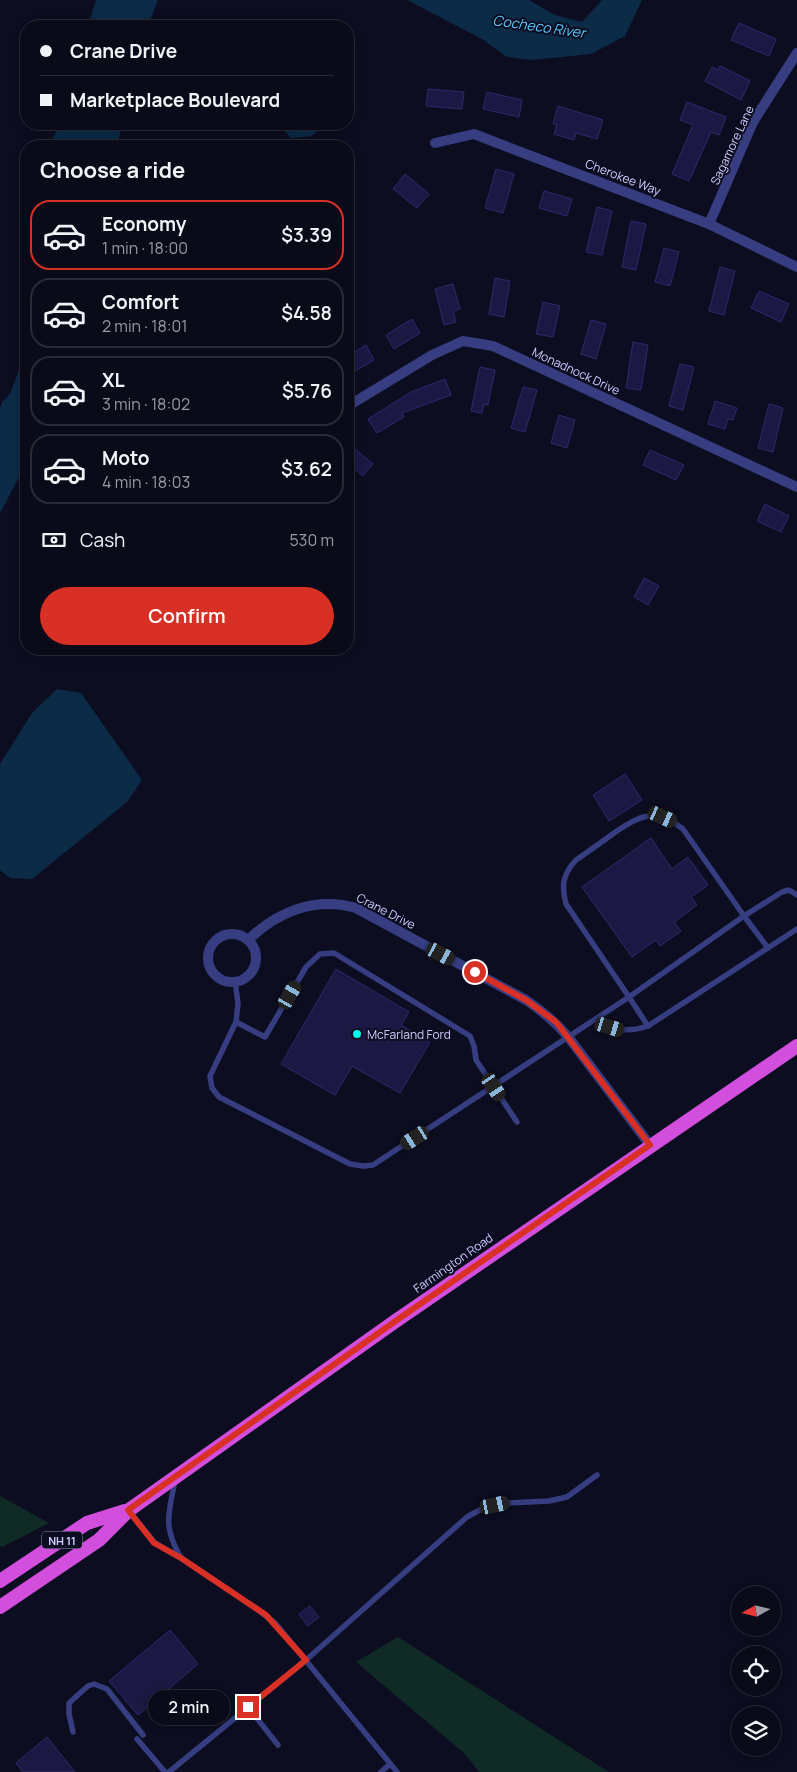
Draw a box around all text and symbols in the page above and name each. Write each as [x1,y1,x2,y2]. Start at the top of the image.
water label: Cocheco River [491,10,588,42]
text: Crane Drive [70,38,177,64]
text: Marketplace Boulevard [70,87,280,113]
street label: Sagamore Lane [706,103,758,187]
text: Choose a ride [40,155,185,185]
street label: Cherokee Way [583,155,664,199]
text: Economy [102,211,186,237]
icon: car [42,213,87,258]
text: $3.39 [281,222,332,248]
text: 1 min · 18:00 [102,237,188,259]
text: Comfort [102,289,179,315]
icon: car [42,291,87,336]
text: $4.58 [281,300,332,326]
text: 2 min · 18:01 [102,315,187,337]
street label: Monadnock Drive [529,343,623,399]
text: XL [102,367,125,393]
icon: car [42,369,87,414]
text: $5.76 [282,378,332,404]
text: 3 min · 18:02 [102,393,190,415]
text: Moto [102,445,149,471]
icon: car [42,447,87,492]
text: $3.62 [281,456,332,482]
text: 4 min · 18:03 [102,471,190,493]
icon: cash [40,526,68,554]
text: Cash [80,527,125,553]
text: 530 m [289,529,334,551]
button: Confirm [40,587,334,645]
car [646,804,679,830]
street label: Crane Drive [354,889,418,933]
car [424,940,457,968]
route start [464,961,486,983]
car [276,978,303,1012]
car [593,1015,626,1039]
place label: McFarland Ford [367,1026,451,1043]
marker: McFarland Ford [351,1028,363,1040]
car [479,1070,508,1104]
car [398,1124,431,1152]
street label: Farmington Road [410,1229,496,1297]
car [478,1495,511,1515]
road number: NH 11 [42,1532,82,1548]
north arrow [731,1586,781,1636]
map controls [731,1586,781,1756]
button: locate [731,1646,781,1696]
callout: 2 min [148,1690,230,1724]
text: 2 min [169,1696,209,1718]
route end [237,1696,259,1718]
button: layers [731,1706,781,1756]

